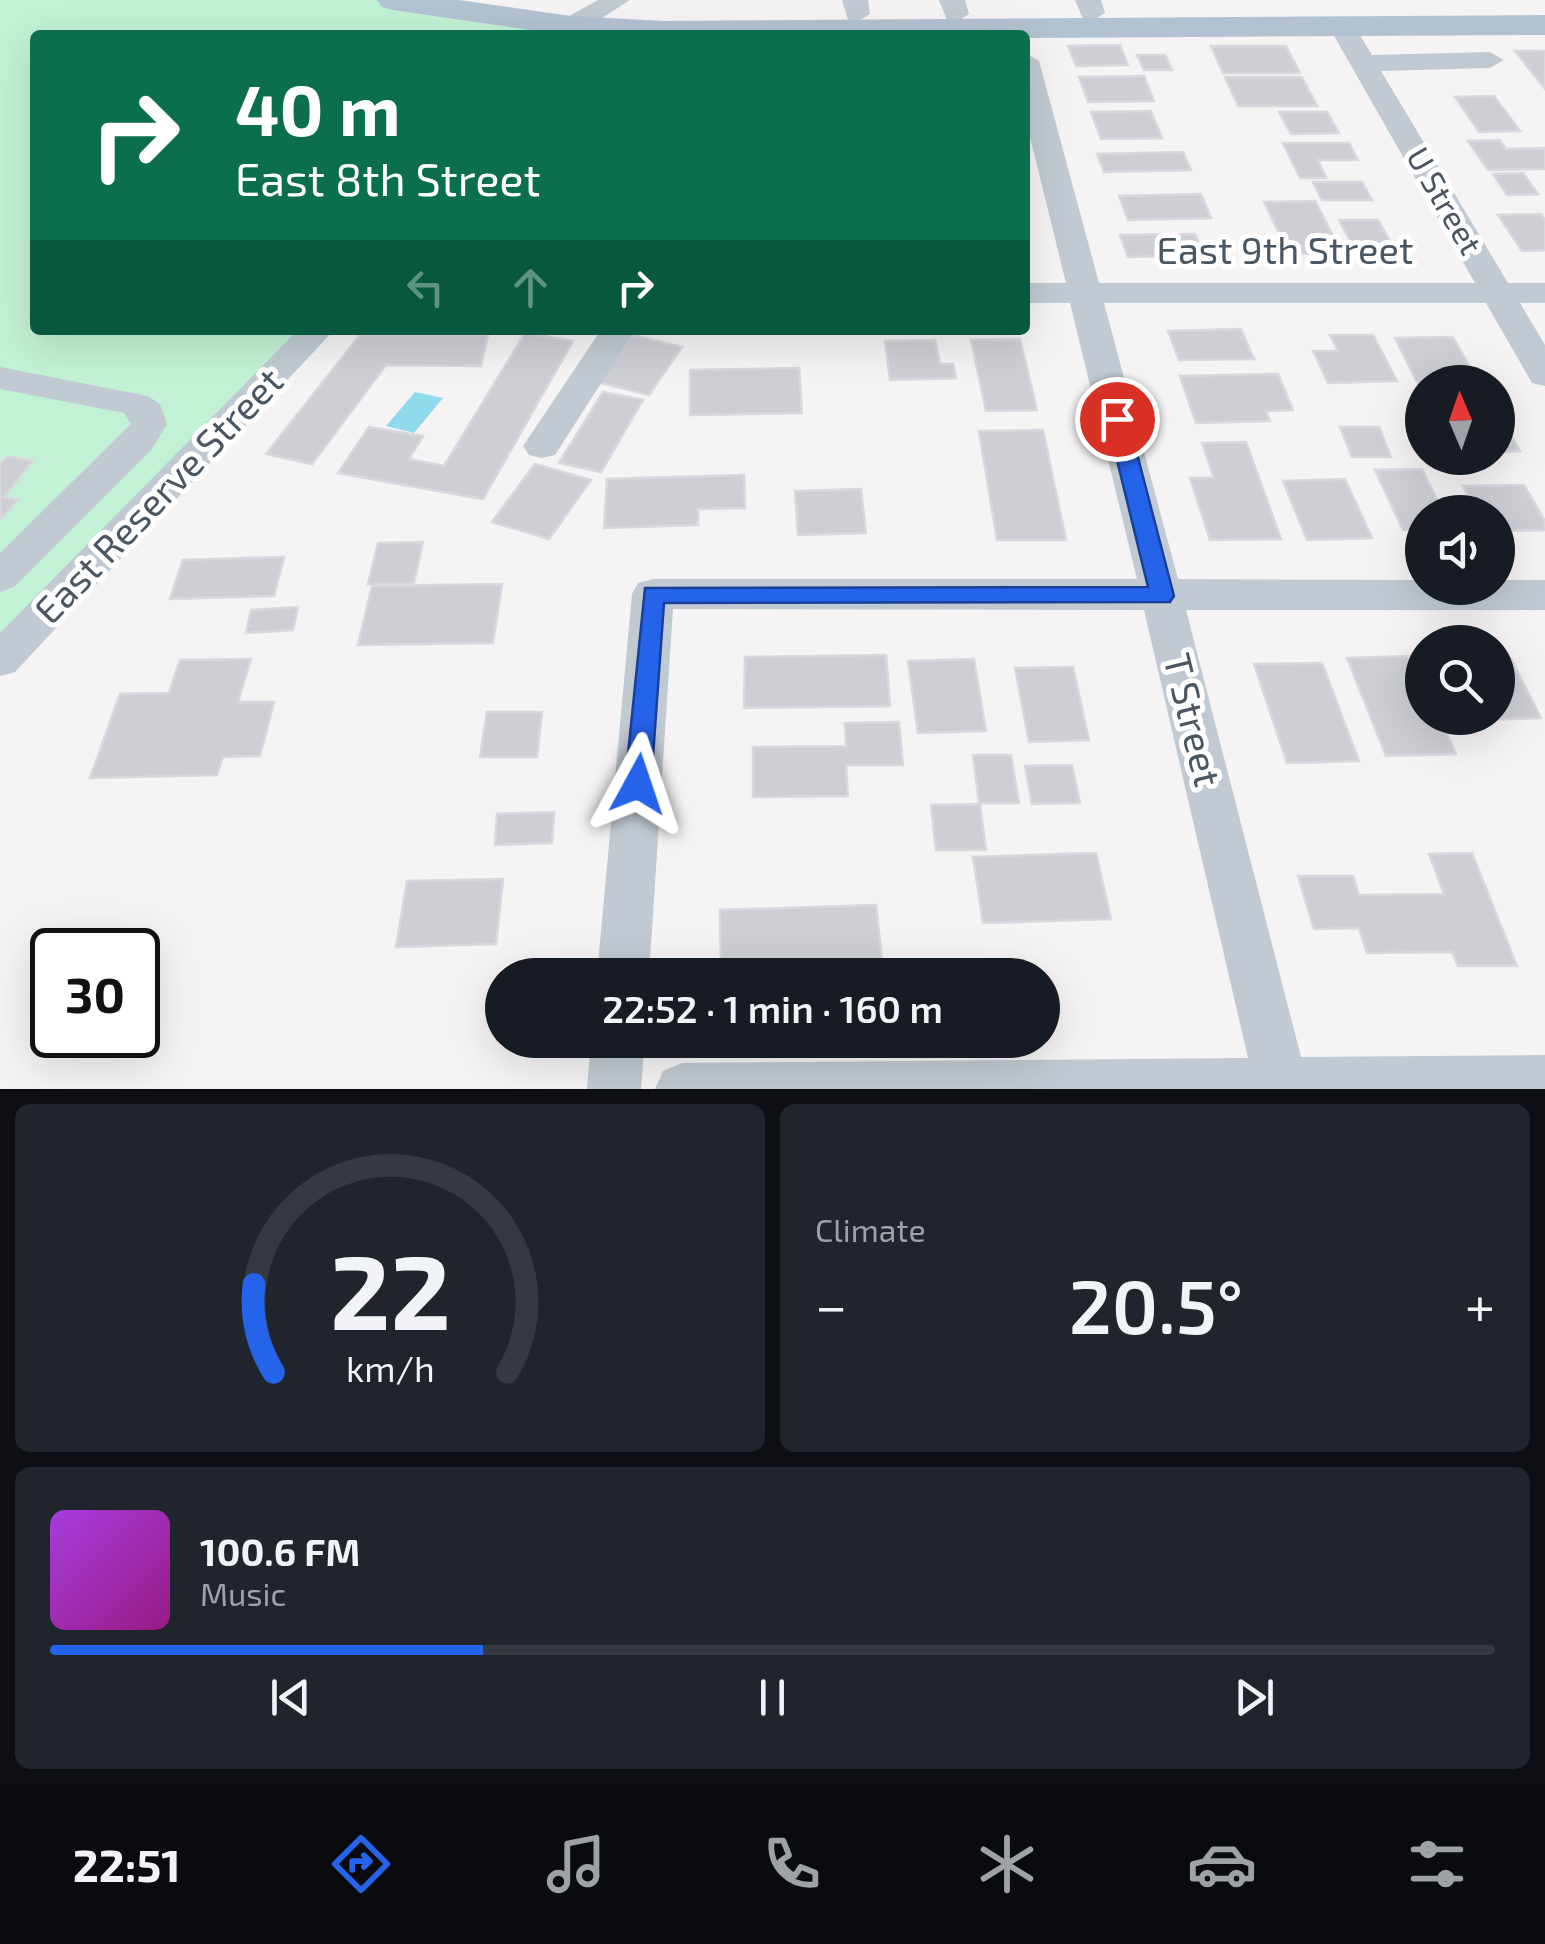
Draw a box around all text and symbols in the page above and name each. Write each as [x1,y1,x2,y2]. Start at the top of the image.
text: 40 m [235,66,401,150]
icon: right [70,70,200,200]
street label: U Street [1400,140,1492,260]
text: East 8th Street [235,151,541,205]
street label: East 9th Street [1157,226,1413,272]
icon: left [398,260,453,315]
icon: ahead [503,260,558,315]
icon: right [608,260,663,315]
street label: East Reserve Street [24,357,291,632]
north arrow [1405,365,1515,475]
map controls [1405,365,1515,735]
pin [1075,377,1160,462]
icon: arrive [1090,392,1145,447]
button: sound [1405,495,1515,605]
button: search [1405,625,1515,735]
street label: T Street [1155,648,1233,791]
position arrow [586,732,690,836]
speed limit sign: 30 [30,928,160,1058]
text: 22:52 · 1 min · 160 m [602,985,943,1031]
text: Climate [815,1210,926,1248]
text: 22 [330,1226,450,1351]
text: 20.5° [1069,1259,1243,1349]
text: − [815,1271,847,1337]
text: + [1465,1271,1495,1337]
text: km/h [346,1346,434,1389]
text: 100.6 FM [200,1528,360,1574]
text: Music [200,1574,286,1612]
icon: previous [263,1670,318,1725]
icon: pause [745,1670,800,1725]
icon: next [1227,1670,1282,1725]
icon: directions [326,1829,396,1899]
icon: music [541,1829,611,1899]
icon: phone [757,1829,827,1899]
icon: climate [972,1829,1042,1899]
icon: car [1187,1829,1257,1899]
icon: filters [1402,1829,1472,1899]
text: 22:51 [73,1837,181,1891]

